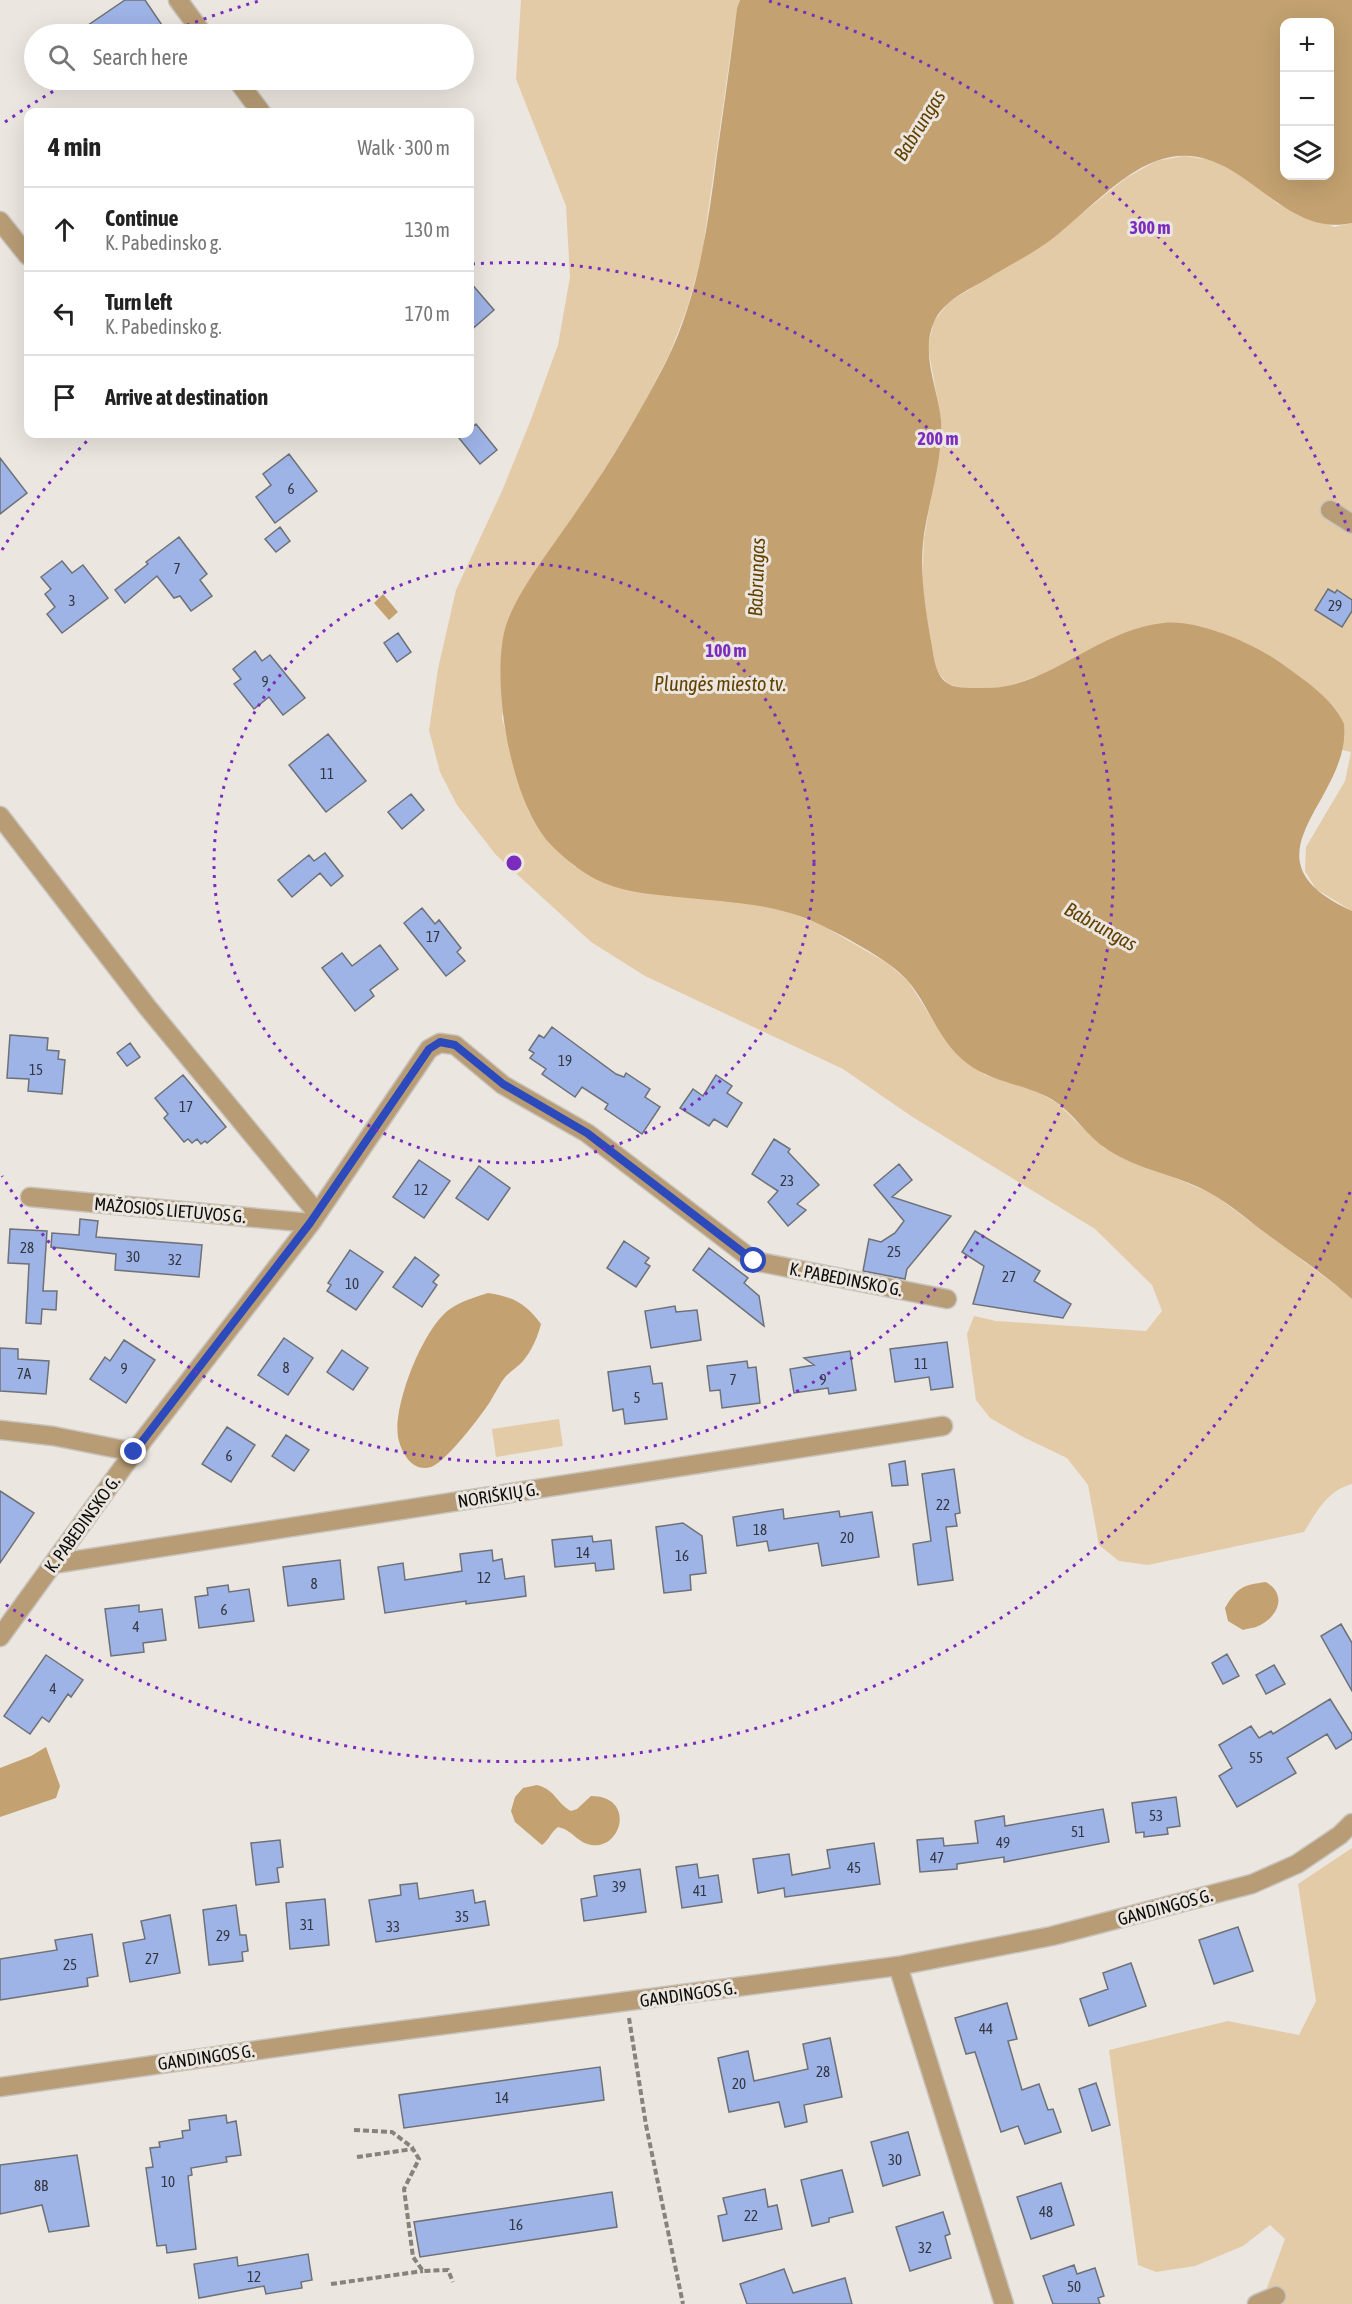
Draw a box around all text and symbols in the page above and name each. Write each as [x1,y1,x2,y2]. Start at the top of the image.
map controls [1280,18,1334,180]
button: + [1280,18,1334,72]
search box [24,24,474,90]
icon: search [45,41,78,74]
text: Search here [93,44,188,70]
button: − [1280,72,1334,126]
water label: Babrungas [888,85,950,165]
button: layers [1280,126,1334,180]
text: 4 min [48,132,101,162]
text: Walk · 300 m [358,136,450,159]
text: Continue [105,205,179,231]
icon: ahead [48,213,81,246]
text: 300 m [1130,217,1170,238]
text: 130 m [405,218,450,241]
text: K. Pabedinsko g. [105,231,222,254]
text: Turn left [105,289,172,315]
icon: left [48,297,81,330]
text: 170 m [405,302,450,325]
text: K. Pabedinsko g. [105,315,222,338]
icon: arrive [48,381,81,414]
text: Arrive at destination [105,384,268,410]
text: 200 m [918,428,958,449]
house number: 6 [287,480,295,497]
water label: Babrungas [743,537,769,617]
house number: 7 [173,560,181,577]
house number: 3 [68,592,76,609]
house number: 29 [1328,597,1342,614]
text: 100 m [706,640,746,661]
water label: Plungės miesto tv. [654,672,786,695]
house number: 9 [261,673,269,690]
house number: 11 [320,765,334,782]
centre of rings [504,853,524,873]
water label: Babrungas [1061,897,1141,955]
house number: 17 [426,928,440,945]
house number: 19 [558,1052,572,1069]
house number: 15 [29,1061,43,1078]
house number: 17 [179,1098,193,1115]
house number: 23 [780,1172,794,1189]
house number: 12 [414,1181,428,1198]
street label: MAŽOSIOS LIETUVOS G. [93,1193,247,1227]
house number: 28 [20,1239,34,1256]
house number: 25 [887,1243,901,1260]
route start [740,1247,766,1273]
house number: 30 [126,1248,140,1265]
house number: 32 [168,1251,182,1268]
street label: K. PABEDINSKO G. [788,1258,904,1300]
house number: 27 [1002,1268,1016,1285]
house number: 10 [345,1275,359,1292]
house number: 11 [914,1355,928,1372]
house number: 8 [282,1359,290,1376]
house number: 9 [120,1360,128,1377]
house number: 7A [17,1365,32,1382]
house number: 7 [729,1371,737,1388]
house number: 9 [819,1371,827,1388]
house number: 5 [633,1389,641,1406]
route end [120,1438,146,1464]
house number: 6 [225,1447,233,1464]
street label: K. PABEDINSKO G. [40,1472,124,1576]
street label: NORIŠKIŲ G. [456,1478,540,1512]
house number: 22 [936,1496,950,1513]
house number: 18 [753,1521,767,1538]
house number: 20 [840,1529,854,1546]
house number: 14 [576,1544,590,1561]
house number: 16 [675,1547,689,1564]
house number: 12 [477,1569,491,1586]
house number: 8 [310,1575,318,1592]
house number: 6 [220,1601,228,1618]
house number: 4 [132,1618,140,1635]
house number: 4 [49,1680,57,1697]
house number: 55 [1249,1749,1263,1766]
house number: 53 [1149,1807,1163,1824]
house number: 51 [1071,1823,1085,1840]
house number: 49 [996,1834,1010,1851]
house number: 47 [930,1849,944,1866]
house number: 45 [847,1859,861,1876]
house number: 39 [612,1878,626,1895]
house number: 41 [693,1882,707,1899]
street label: GANDINGOS G. [1115,1884,1215,1930]
house number: 35 [455,1908,469,1925]
house number: 31 [300,1916,314,1933]
house number: 33 [386,1918,400,1935]
house number: 29 [216,1927,230,1944]
house number: 27 [145,1950,159,1967]
house number: 25 [63,1956,77,1973]
street label: GANDINGOS G. [638,1977,738,2011]
house number: 44 [979,2020,993,2037]
street label: GANDINGOS G. [156,2040,256,2074]
house number: 28 [816,2063,830,2080]
house number: 20 [732,2075,746,2092]
house number: 14 [495,2089,509,2106]
house number: 30 [888,2151,902,2168]
house number: 10 [161,2173,175,2190]
house number: 8B [34,2177,48,2194]
house number: 48 [1039,2203,1053,2220]
house number: 22 [744,2207,758,2224]
house number: 16 [509,2216,523,2233]
house number: 32 [918,2239,932,2256]
house number: 12 [247,2268,261,2285]
house number: 50 [1067,2278,1081,2295]

